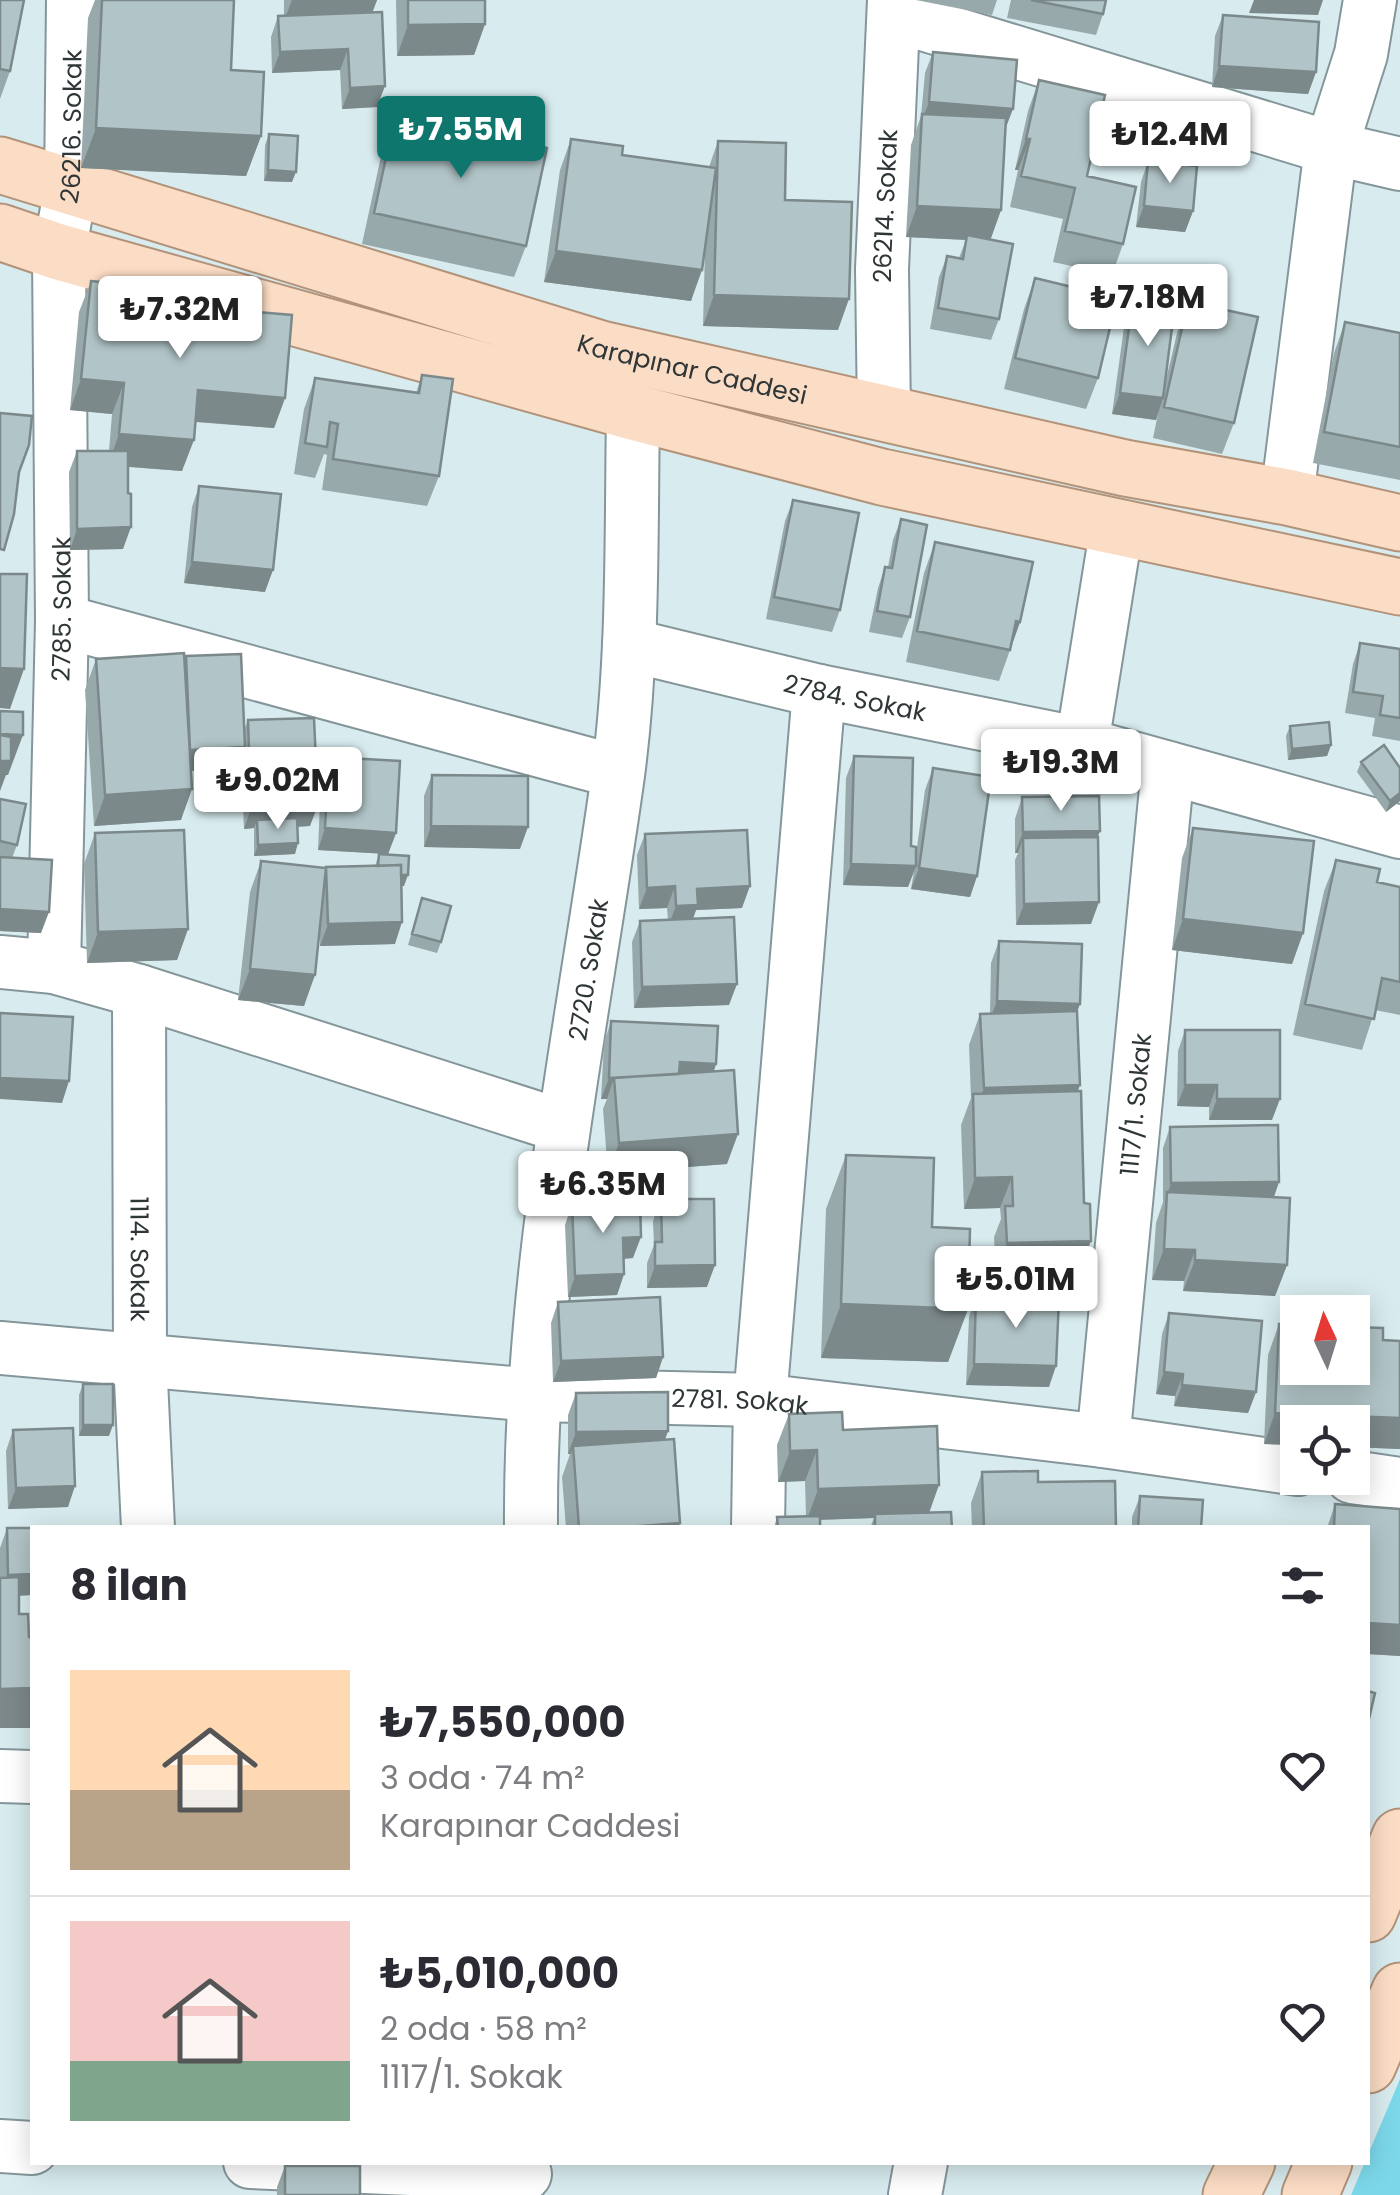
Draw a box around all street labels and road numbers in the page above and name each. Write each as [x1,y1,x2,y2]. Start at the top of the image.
street label: 26216. Sokak [51,49,90,206]
street label: 26214. Sokak [864,128,906,283]
street label: Karapınar Caddesi [573,325,811,413]
street label: 2785. Sokak [43,536,80,682]
street label: 2784. Sokak [780,666,929,730]
street label: 2720. Sokak [560,896,617,1043]
street label: 1117/1. Sokak [1111,1032,1160,1177]
street label: 1114. Sokak [122,1196,157,1322]
street label: 2781. Sokak [671,1381,810,1423]

